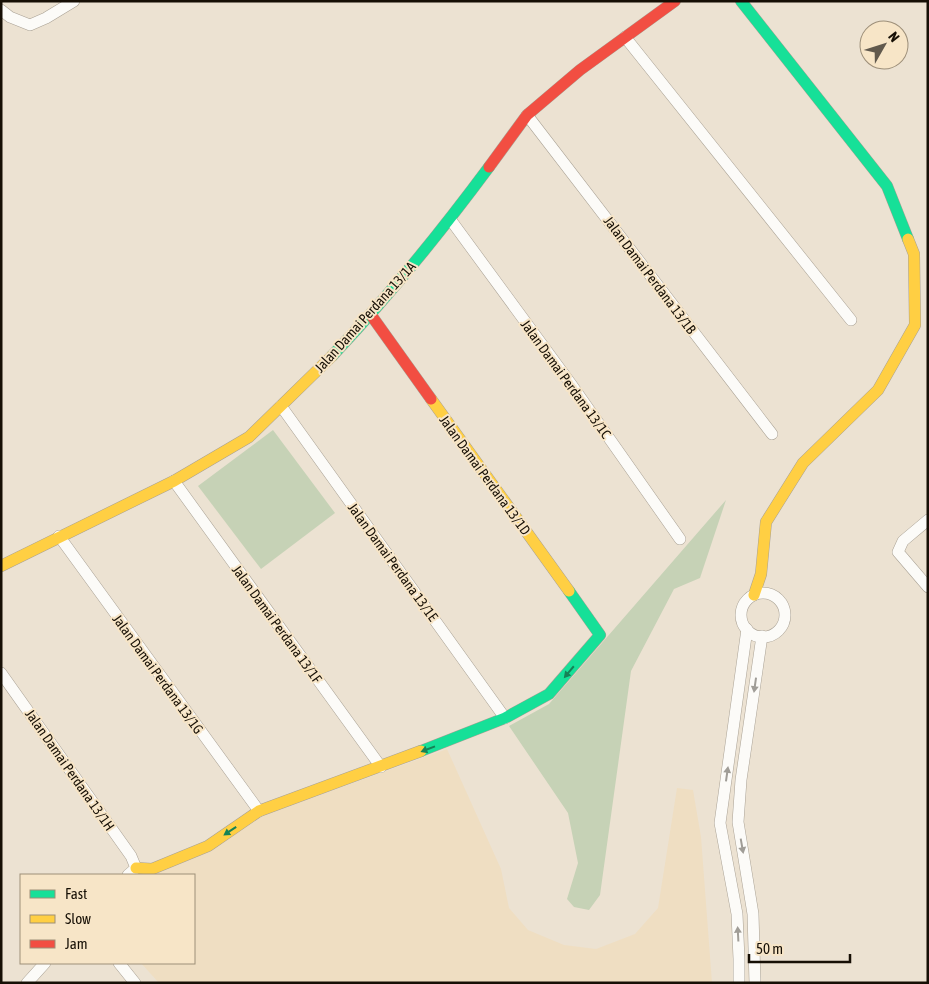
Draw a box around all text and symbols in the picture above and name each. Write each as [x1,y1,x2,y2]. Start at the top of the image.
north arrow [859,20,909,70]
text: N [885,29,903,45]
street label: Jalan Damai Perdana 13/1B [601,213,700,337]
street label: Jalan Damai Perdana 13/1A [311,258,419,375]
street label: Jalan Damai Perdana 13/1C [518,317,615,442]
street label: Jalan Damai Perdana 13/1D [436,412,534,538]
street label: Jalan Damai Perdana 13/1E [345,500,441,624]
street label: Jalan Damai Perdana 13/1F [229,562,325,686]
street label: Jalan Damai Perdana 13/1G [109,611,207,737]
one-way arrow [563,666,574,679]
one-way arrow [751,677,759,693]
street label: Jalan Damai Perdana 13/1H [22,706,118,834]
one-way arrow [420,745,435,753]
one-way arrow [723,765,731,781]
one-way arrow [223,826,237,836]
one-way arrow [738,838,746,854]
legend [20,874,195,964]
text: Fast [65,885,87,902]
text: Slow [65,910,91,927]
one-way arrow [734,926,742,942]
scale bar [749,932,850,964]
text: Jam [65,935,88,952]
text: 50 m [756,940,783,957]

